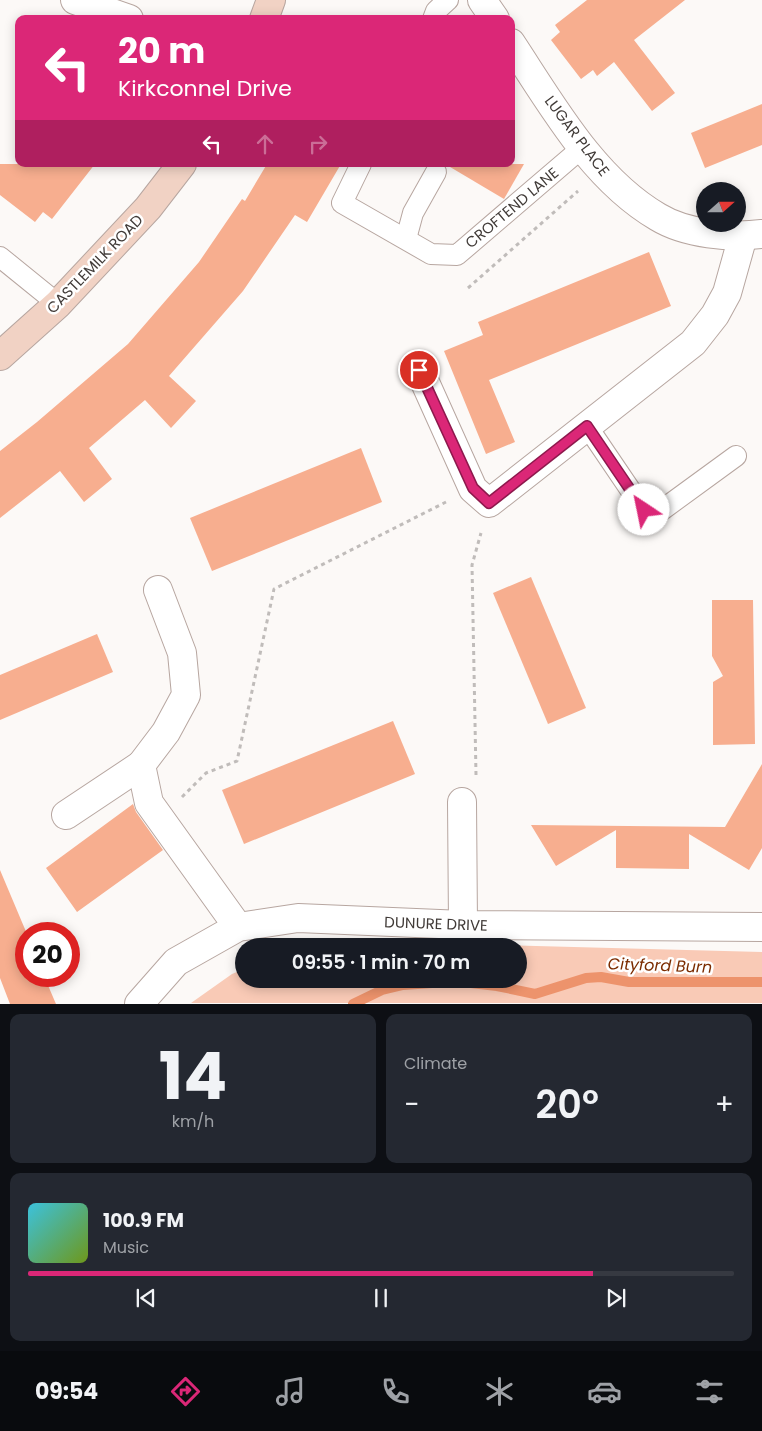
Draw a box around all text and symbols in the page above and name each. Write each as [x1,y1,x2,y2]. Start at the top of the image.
text: 20 m [118,26,205,75]
icon: left [35,35,100,100]
text: Kirkconnel Drive [118,73,292,104]
street label: LUGAR PLACE [540,91,615,180]
icon: left [198,130,226,158]
icon: ahead [251,130,279,158]
icon: right [304,130,332,158]
street label: CROFTEND LANE [461,162,563,253]
north arrow [696,182,746,232]
map controls [696,182,746,232]
street label: CASTLEMILK ROAD [42,209,148,318]
pin [398,349,440,391]
icon: arrive [405,356,433,384]
position arrow [617,483,669,535]
street label: DUNURE DRIVE [384,911,488,936]
speed limit sign: 20 [15,922,80,987]
text: 09:55 · 1 min · 70 m [292,949,470,976]
water label: Cityford Burn [607,952,713,979]
text: 14 [159,1031,227,1122]
text: Climate [404,1052,467,1075]
text: 20° [536,1078,599,1131]
text: − [404,1085,419,1124]
text: + [715,1085,734,1124]
text: km/h [172,1110,214,1133]
text: 100.9 FM [103,1207,184,1234]
text: Music [103,1236,149,1259]
icon: previous [132,1284,160,1312]
icon: pause [367,1284,395,1312]
icon: next [602,1284,630,1312]
icon: directions [168,1374,203,1409]
icon: music [273,1374,308,1409]
icon: phone [378,1374,413,1409]
icon: climate [482,1374,517,1409]
icon: car [587,1374,622,1409]
icon: filters [692,1374,727,1409]
text: 09:54 [35,1376,98,1407]

